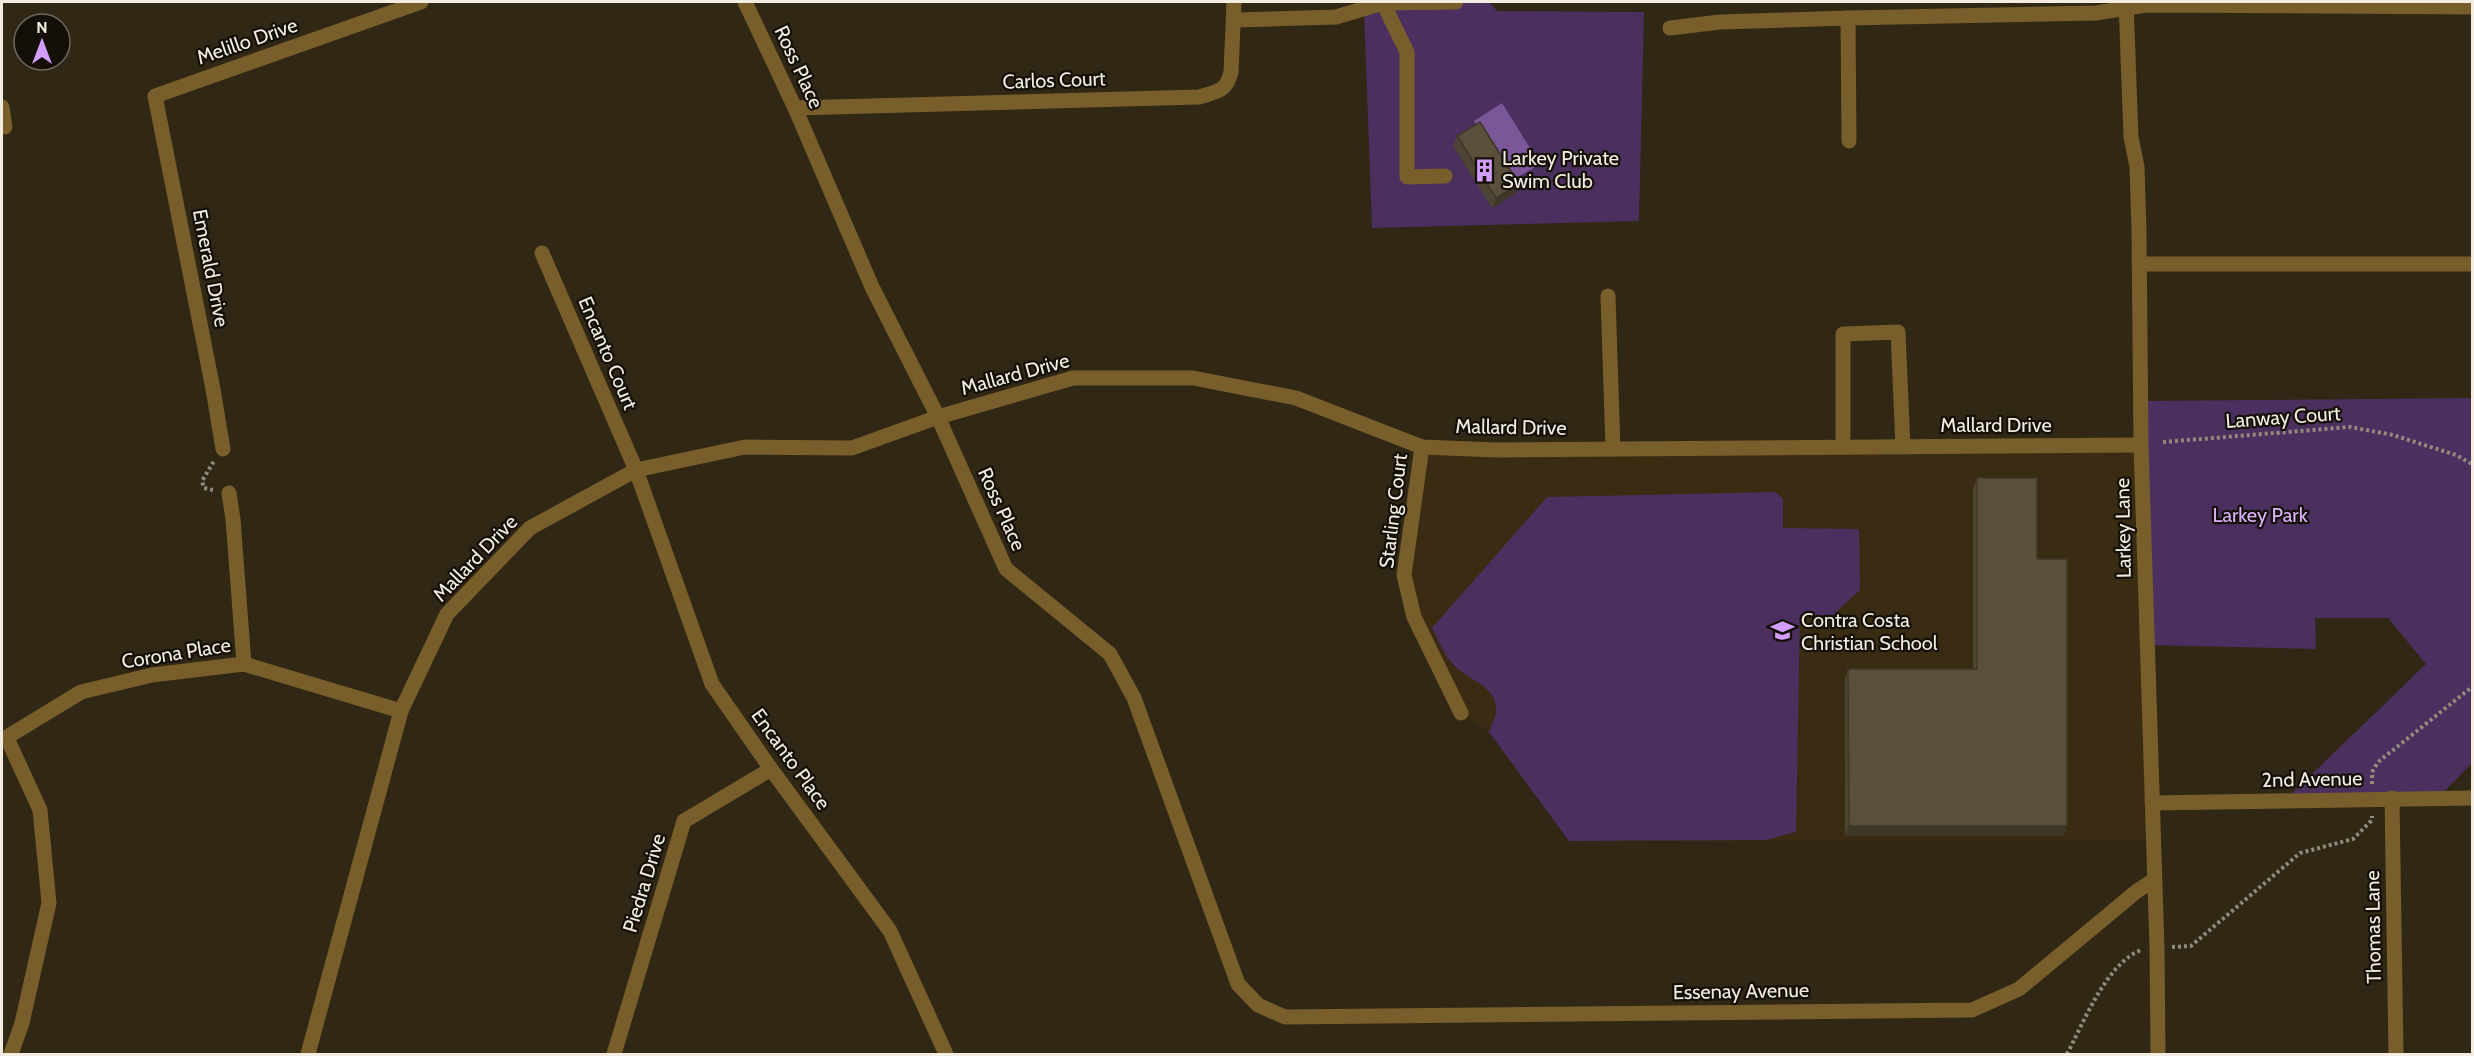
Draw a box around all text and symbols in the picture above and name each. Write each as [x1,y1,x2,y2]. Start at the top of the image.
north arrow [12,12,72,72]
street label: Melillo Drive [193,13,301,69]
text: N [36,18,48,37]
street label: Ross Place [769,22,829,112]
street label: Carlos Court [1002,66,1106,94]
place label: Larkey Private Swim Club [1502,146,1619,193]
building icon: Larkey Private Swim Club [1471,157,1497,183]
street label: Emerald Drive [188,207,234,329]
street label: Encanto Court [573,293,643,413]
street label: Mallard Drive [958,348,1072,400]
street label: Lanway Court [2225,401,2342,433]
street label: Mallard Drive [1940,413,2052,437]
street label: Mallard Drive [1455,414,1567,440]
street label: Starling Court [1374,452,1412,570]
street label: Ross Place [973,464,1031,554]
street label: Larkey Lane [2110,478,2136,578]
park label: Larkey Park [2212,503,2308,527]
street label: Mallard Drive [428,510,522,606]
place label: Contra Costa Christian School [1801,608,1938,655]
school or university icon: Contra Costa Christian School [1770,618,1796,644]
street label: Corona Place [120,633,232,673]
street label: Encanto Place [746,704,836,814]
street label: 2nd Avenue [2261,766,2363,792]
street label: Piedra Drive [618,831,670,935]
street label: Thomas Lane [2360,870,2386,984]
street label: Essenay Avenue [1673,978,1809,1004]

